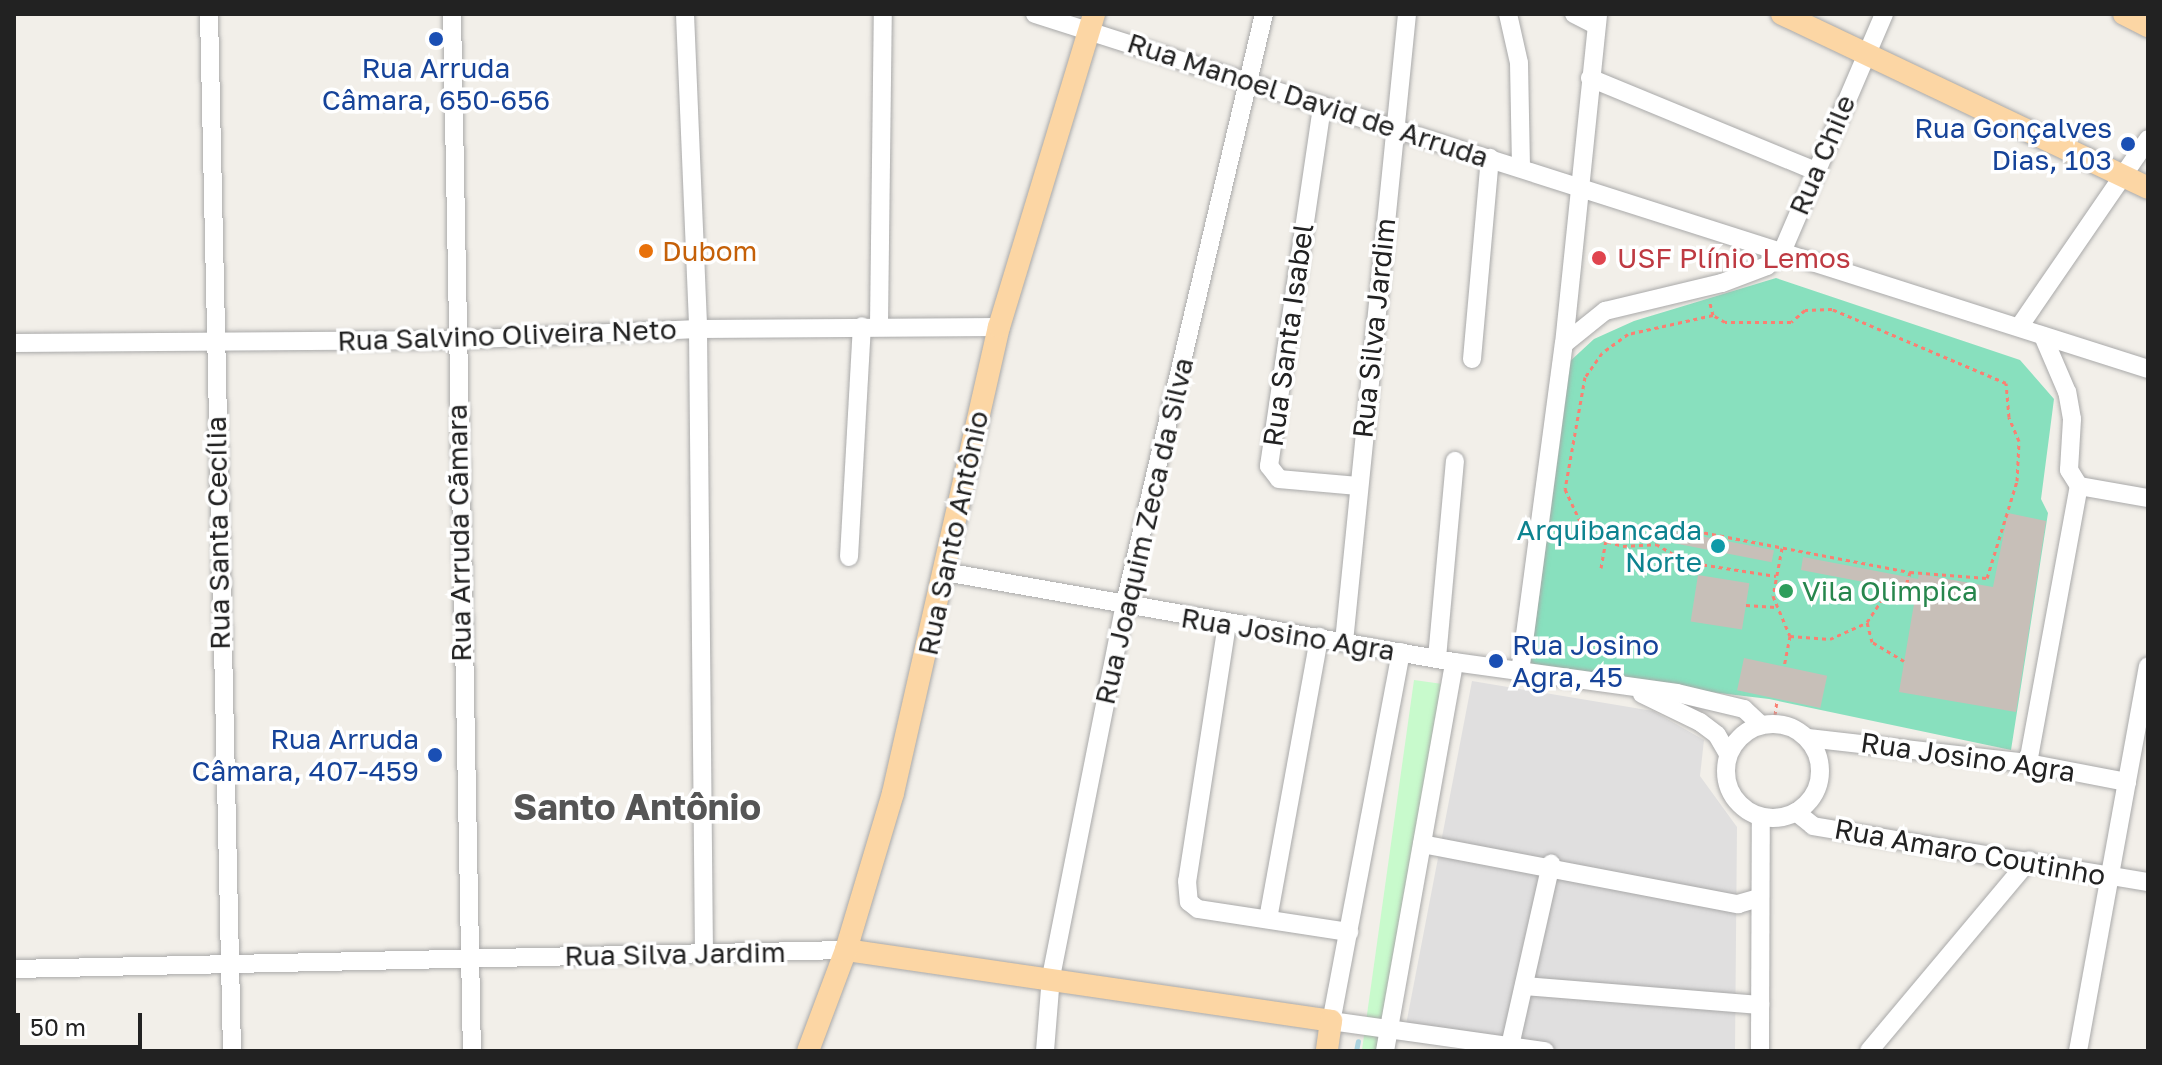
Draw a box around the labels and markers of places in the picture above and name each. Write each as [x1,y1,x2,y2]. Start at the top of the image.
marker: Rua Arruda Câmara, 650-656 [427,30,445,48]
place label: Rua Arruda Câmara, 650-656 [322,51,550,117]
place label: Rua Gonçalves Dias, 103 [1914,111,2112,177]
marker: Rua Gonçalves Dias, 103 [2119,135,2137,153]
place label: Dubom [662,234,757,268]
place label: USF Plínio Lemos [1617,241,1851,275]
marker: Dubom [637,242,655,260]
marker: USF Plínio Lemos [1588,247,1610,269]
place label: Arquibancada Norte [1517,513,1702,579]
marker: Arquibancada Norte [1709,537,1727,555]
place label: Vila Olimpica [1802,574,1978,608]
marker: Vila Olimpica [1777,582,1795,600]
place label: Rua Josino Agra, 45 [1512,628,1659,694]
marker: Rua Josino Agra, 45 [1487,652,1505,670]
place label: Rua Arruda Câmara, 407-459 [192,722,419,788]
marker: Rua Arruda Câmara, 407-459 [426,746,444,764]

